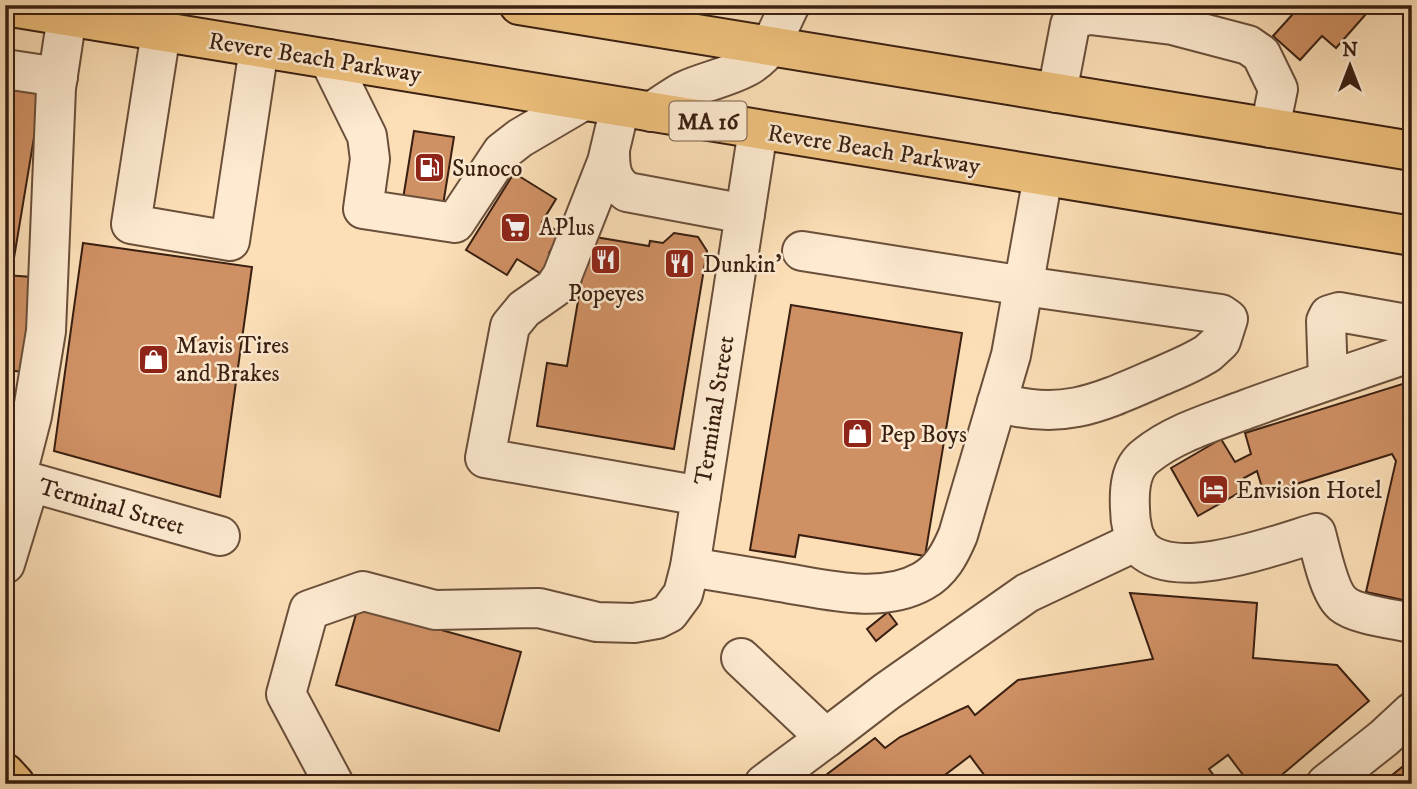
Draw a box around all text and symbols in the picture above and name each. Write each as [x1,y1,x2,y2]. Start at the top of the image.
street label: Revere Beach Parkway [206,26,424,90]
north arrow [1316,32,1386,102]
text: N [1342,39,1358,62]
road number: MA 16 [670,102,746,140]
street label: Revere Beach Parkway [765,118,983,182]
fuel station icon: Sunoco [412,151,446,185]
place label: Sunoco [452,154,522,184]
supermarket icon: APlus [499,210,533,244]
place label: APlus [539,213,595,243]
restaurant icon: Popeyes [589,242,623,276]
restaurant icon: Dunkin' [663,247,697,281]
place label: Dunkin' [703,250,782,280]
place label: Popeyes [568,279,644,309]
place label: Mavis Tires and Brakes [176,331,289,389]
street label: Terminal Street [688,333,742,487]
shop icon: Mavis Tires and Brakes [136,342,170,376]
shop icon: Pep Boys [840,417,874,451]
place label: Pep Boys [880,420,967,450]
street label: Terminal Street [35,472,189,542]
hotel icon: Envision Hotel [1196,473,1230,507]
place label: Envision Hotel [1236,476,1383,506]

